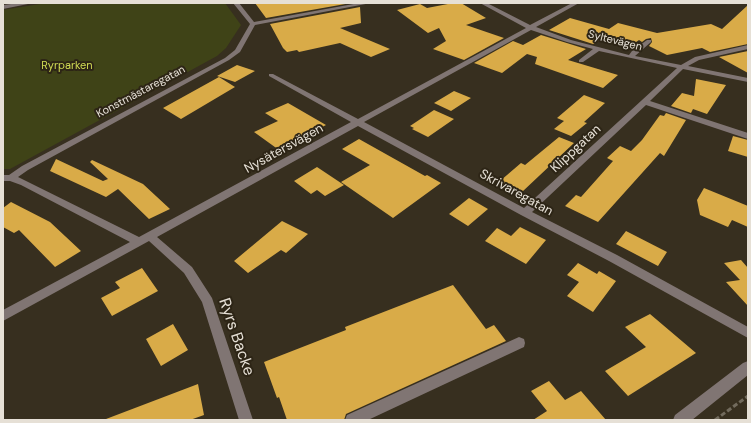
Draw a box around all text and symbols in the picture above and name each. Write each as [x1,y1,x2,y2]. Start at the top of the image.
street label: Syltevägen [587,28,643,54]
park label: Ryrparken [41,59,93,73]
street label: Konstmästaregatan [94,63,188,121]
street label: Nysätersvägen [242,121,326,177]
street label: Klippgatan [548,122,604,176]
street label: Skrivaregatan [477,166,555,220]
street label: Ryrs Backe [214,296,258,378]

